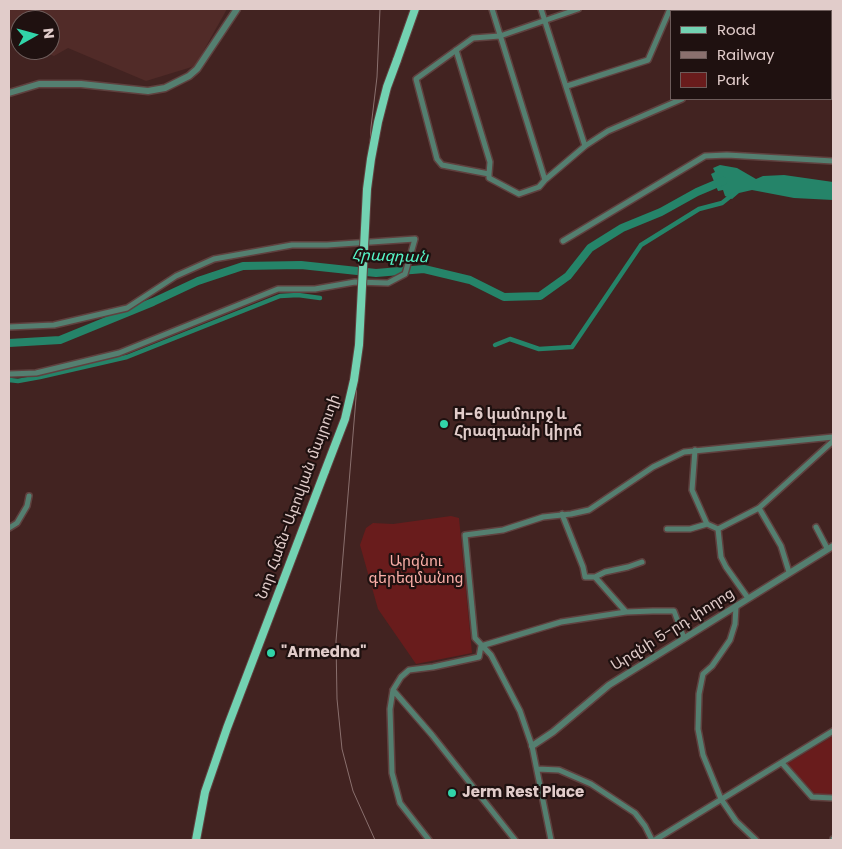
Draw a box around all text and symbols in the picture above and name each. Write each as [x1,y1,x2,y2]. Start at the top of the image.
north arrow [10,10,60,60]
legend [670,10,832,100]
text: Road [717,19,756,40]
text: N [38,27,59,40]
text: Railway [717,44,775,65]
text: Park [717,69,749,90]
water label: Հրազդան [351,246,429,268]
street label: Նոր Հաճն-Աբովյան մայրուղի [253,392,345,602]
place label: H-6 կամուրջ և Հրազդանի կիրճ [454,406,582,441]
marker: H-6 կամուրջ և Հրազդանի կիրճ [438,418,450,430]
park label: Արզնու գերեզմանոց [368,553,464,588]
street label: Արզնի 5-րդ փողոց [608,585,738,675]
place label: "Armedna" [281,644,366,662]
marker: "Armedna" [265,647,277,659]
place label: Jerm Rest Place [462,784,584,802]
marker: Jerm Rest Place [446,787,458,799]

